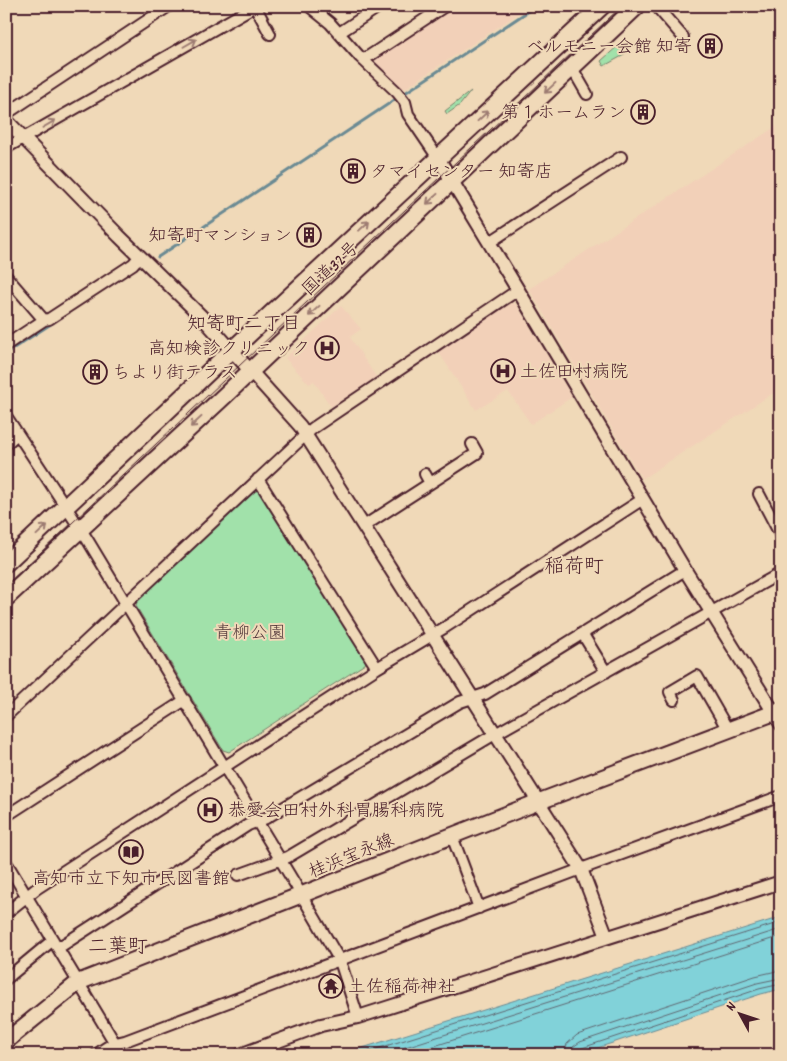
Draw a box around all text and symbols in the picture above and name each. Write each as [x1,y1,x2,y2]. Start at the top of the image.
building icon: ベルモニー会館 知寄 [697,33,723,59]
place label: ベルモニー会館 知寄 [526,36,692,61]
one-way arrow [182,38,196,48]
one-way arrow [544,82,557,94]
building icon: 第１ホームラン [630,99,656,125]
place label: 第１ホームラン [501,102,626,127]
one-way arrow [477,110,489,122]
one-way arrow [41,119,56,129]
building icon: タマイセンター 知寄店 [340,158,366,184]
place label: タマイセンター 知寄店 [370,161,553,186]
one-way arrow [425,193,438,205]
one-way arrow [358,220,370,232]
building icon: 知寄町マンション [296,222,322,248]
place label: 知寄町マンション [149,225,292,250]
street label: 国道32号 [298,237,366,303]
one-way arrow [307,305,320,317]
district label: 知寄町二丁目 [187,312,301,339]
hospital icon: 高知検診クリニック [314,335,340,361]
place label: 高知検診クリニック [148,338,310,363]
hospital icon: 土佐田村病院 [490,358,516,384]
building icon: ちより街テラス [82,359,108,385]
place label: 土佐田村病院 [520,361,628,386]
place label: ちより街テラス [112,362,238,387]
one-way arrow [189,416,202,428]
one-way arrow [36,524,48,536]
district label: 稲荷町 [544,554,604,582]
park label: 青柳公園 [214,622,286,647]
hospital icon: 恭愛会田村外科胃腸科病院 [197,797,223,823]
place label: 恭愛会田村外科胃腸科病院 [228,800,444,825]
street label: 桂浜宝永線 [306,829,398,886]
library icon: 高知市立下知市民図書館 [118,839,144,865]
place label: 高知市立下知市民図書館 [32,868,230,893]
district label: 二葉町 [88,934,148,962]
temple icon: 土佐稲荷神社 [318,973,344,999]
place label: 土佐稲荷神社 [348,976,456,1001]
north arrow [714,988,764,1038]
text: N [722,998,742,1016]

